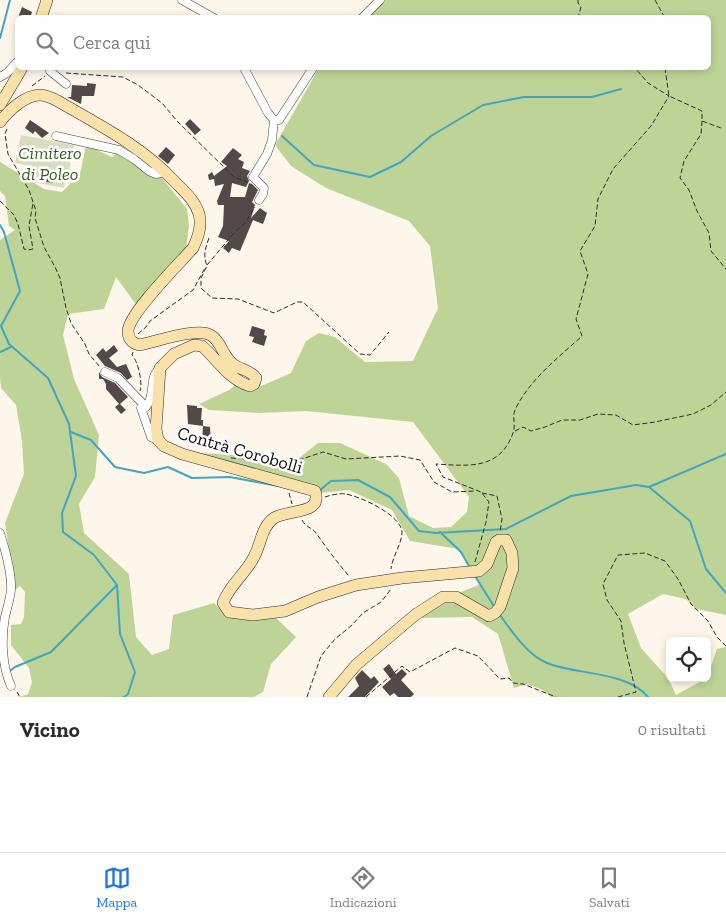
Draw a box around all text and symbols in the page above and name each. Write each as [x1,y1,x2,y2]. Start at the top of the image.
search box [15,15,711,70]
icon: search [33,29,61,57]
text: Cerca qui [73,31,151,54]
park label: Cimitero di Poleo [18,142,82,185]
street label: Contrà Corobolli [175,422,305,478]
map controls [666,637,711,682]
button: locate [666,637,711,682]
text: Vicino [20,717,80,742]
text: 0 risultati [638,720,706,739]
tab: Mappa [96,864,137,911]
tab: Indicazioni [330,864,397,911]
tab: Salvati [589,864,630,911]

